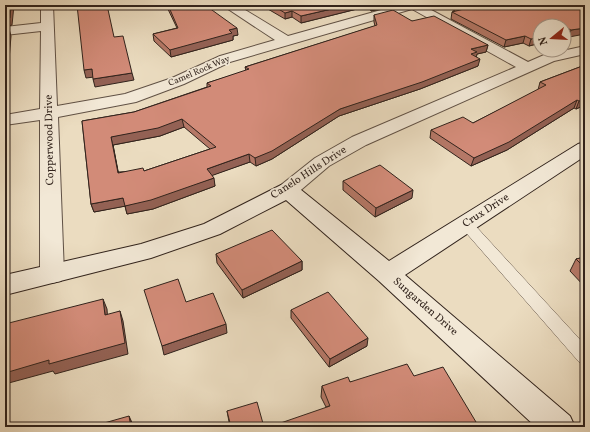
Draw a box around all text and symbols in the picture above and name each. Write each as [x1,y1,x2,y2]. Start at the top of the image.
north arrow [532,18,572,58]
text: N [536,35,552,47]
street label: Camel Rock Way [166,52,232,90]
street label: Copperwood Drive [42,94,58,186]
street label: Canelo Hills Drive [268,143,350,203]
street label: Crux Drive [460,190,512,232]
street label: Sungarden Drive [389,275,461,339]

